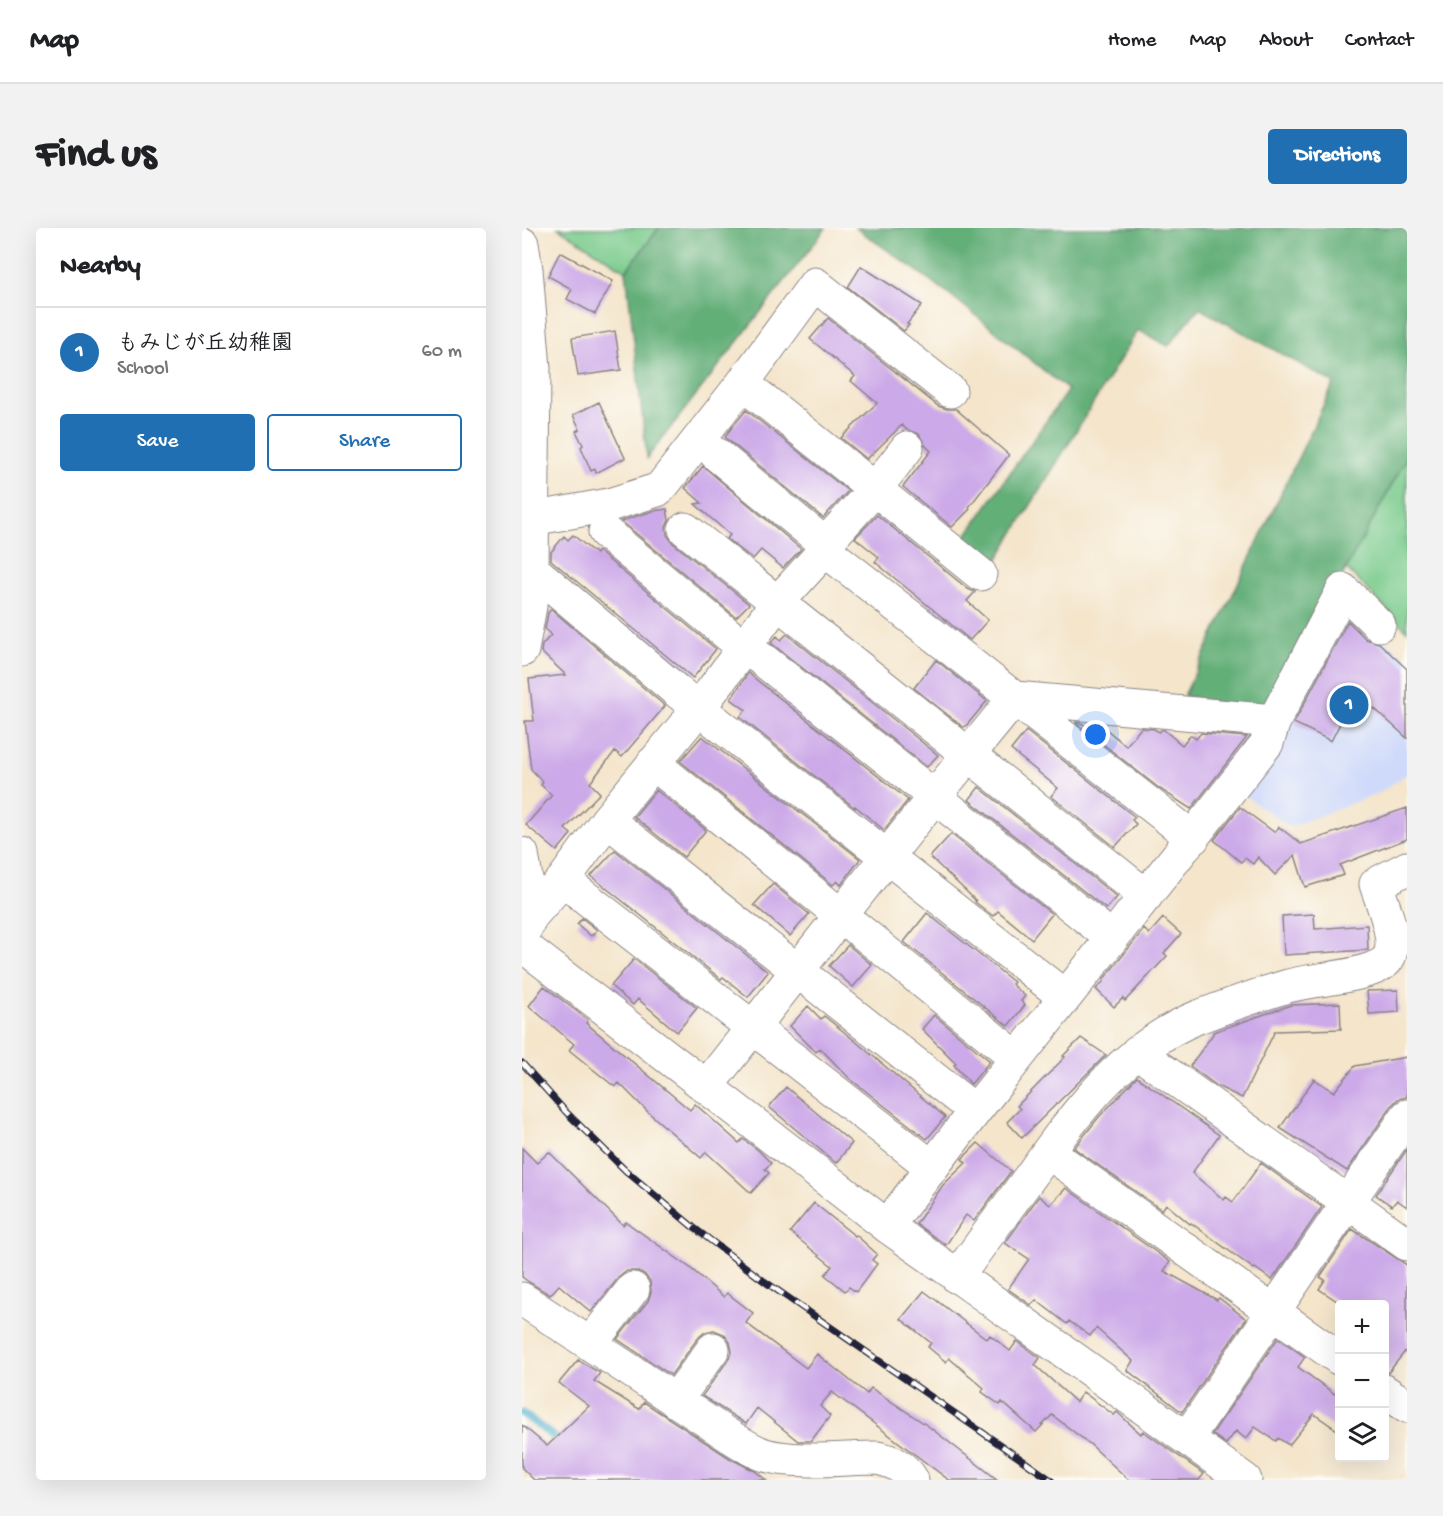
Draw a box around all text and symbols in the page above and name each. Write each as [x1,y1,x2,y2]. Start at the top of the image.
text: Map [30,25,79,58]
text: Home [1108,29,1156,54]
text: Map [1189,29,1226,54]
text: About [1259,29,1312,54]
text: Contact [1345,29,1413,54]
button: Directions [1268,129,1407,184]
text: Find us [36,132,156,181]
text: Nearby [60,252,141,283]
text: もみじが丘幼稚園 [117,332,293,358]
text: 1 [75,341,84,364]
text: 60 m [422,341,462,364]
text: School [117,358,169,381]
button: Save [60,414,255,471]
button: Share [267,414,462,471]
pin: 1 [1330,682,1368,728]
your location [1081,720,1110,749]
map controls [1335,1300,1389,1462]
button: + [1335,1300,1389,1354]
button: − [1335,1354,1389,1408]
button: layers [1335,1408,1389,1462]

